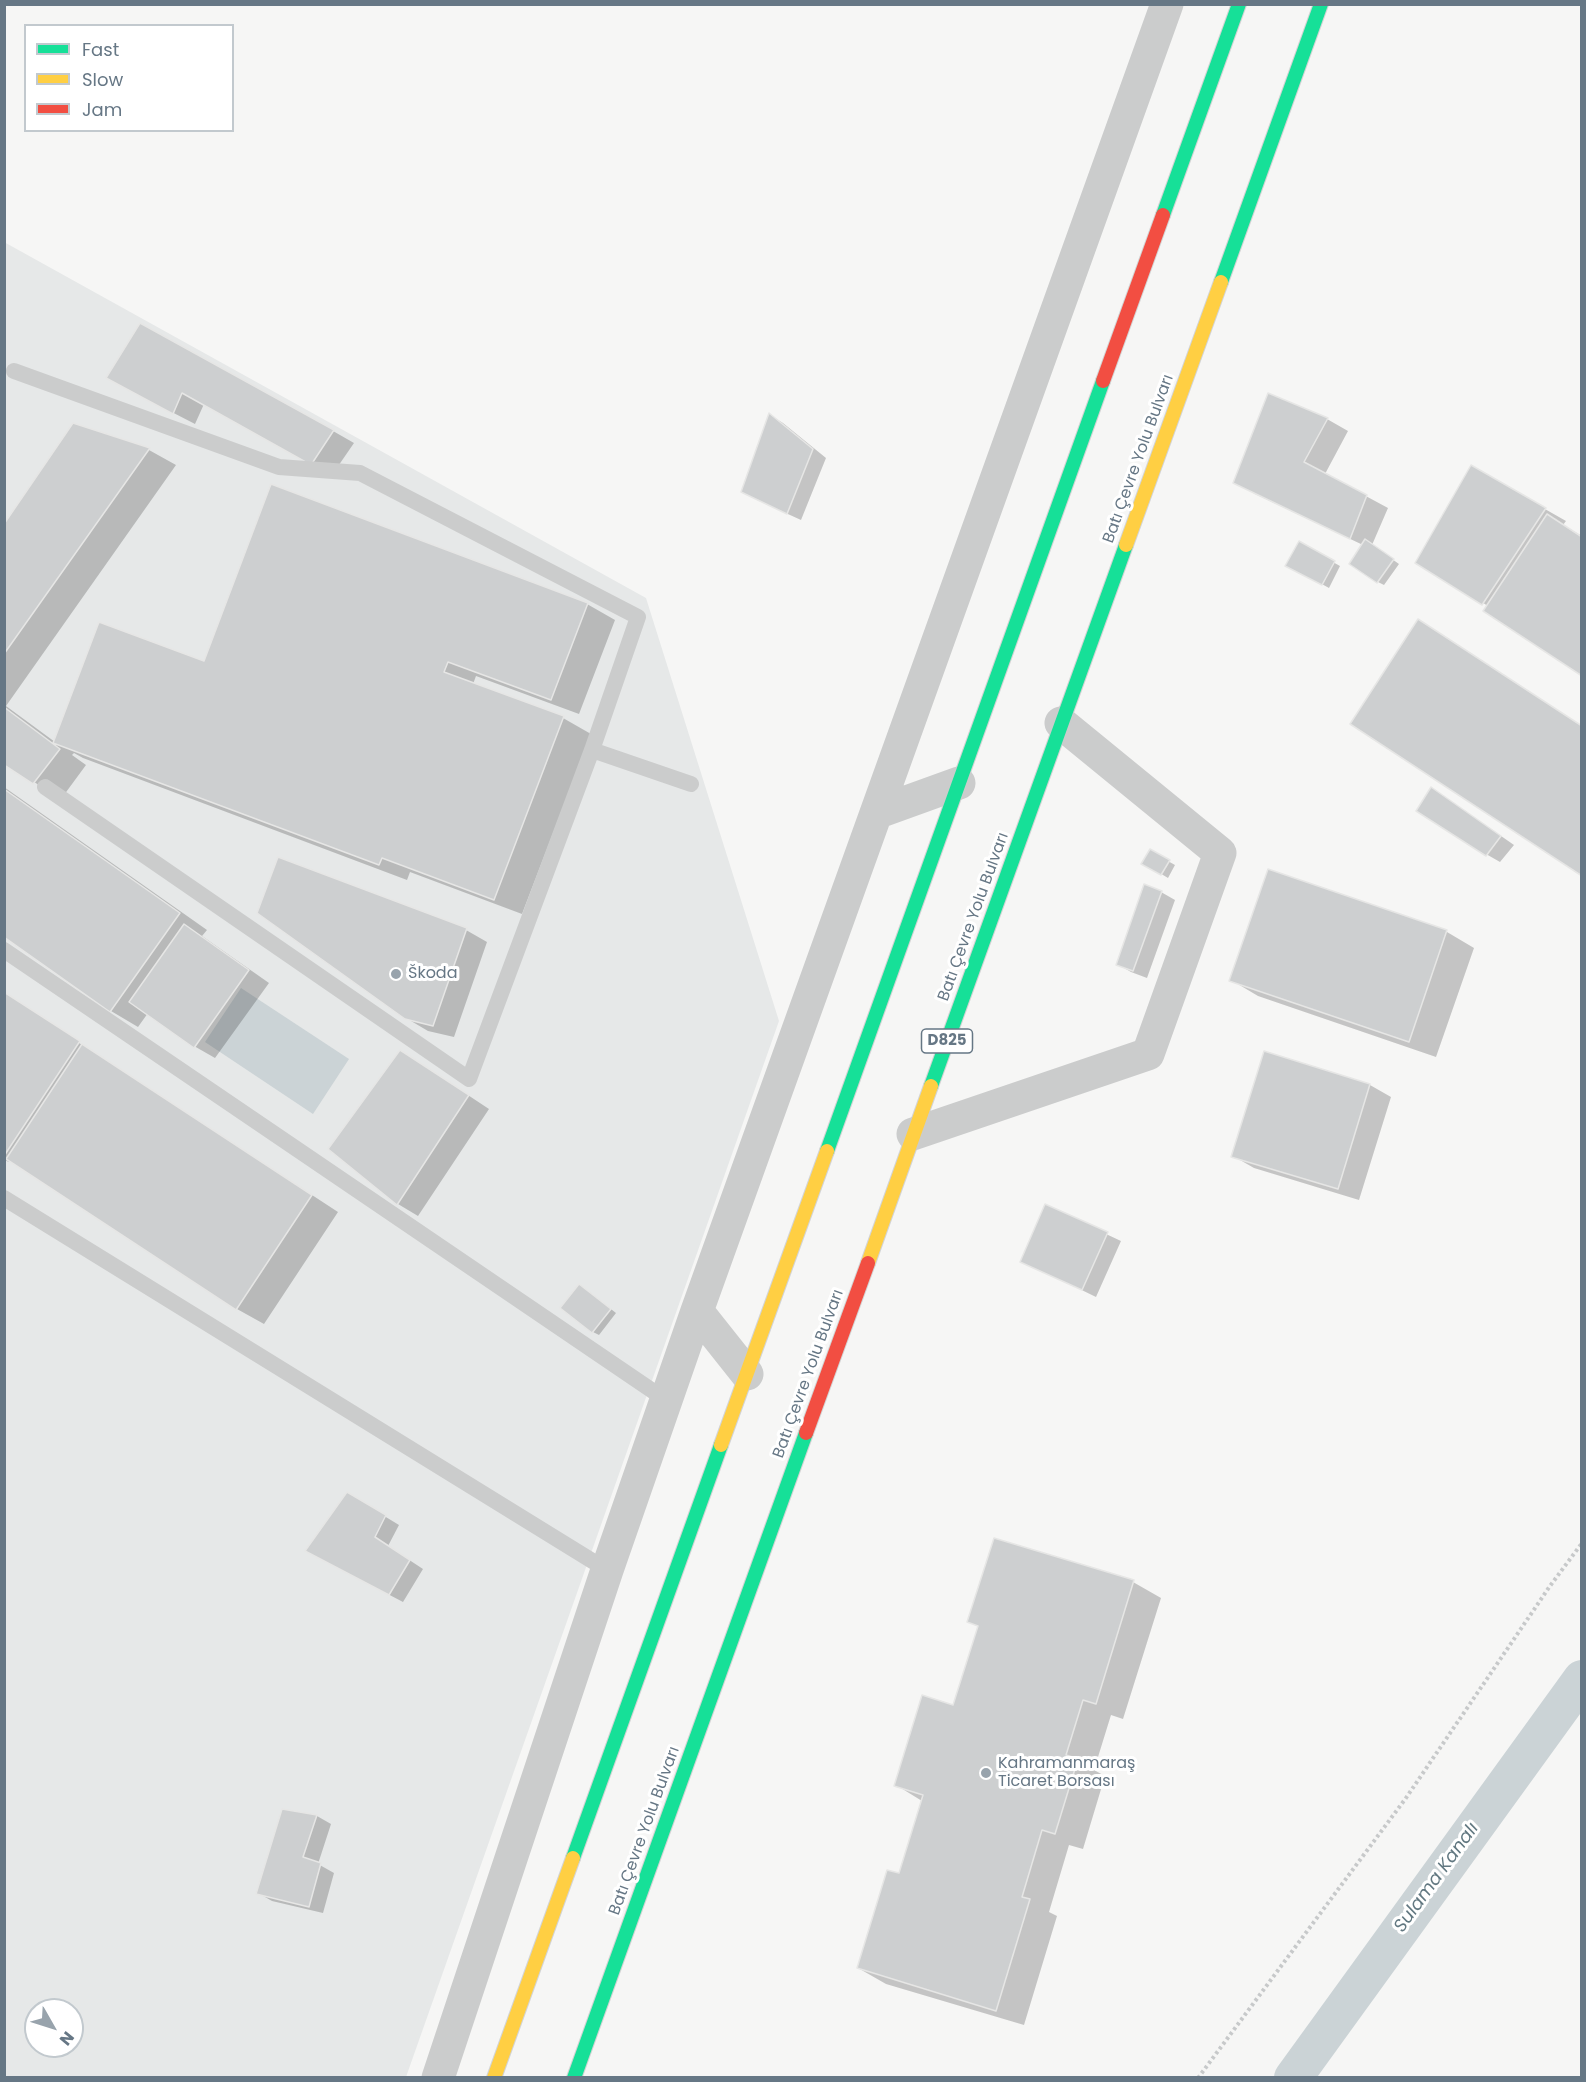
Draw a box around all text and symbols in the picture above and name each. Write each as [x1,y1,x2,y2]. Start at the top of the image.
legend [24,24,234,132]
text: Fast [82,37,119,62]
text: Slow [82,67,123,92]
text: Jam [82,97,122,122]
street label: Batı Çevre Yolu Bulvarı [1100,372,1178,546]
street label: Batı Çevre Yolu Bulvarı [935,830,1013,1004]
place label: Škoda [408,964,458,984]
marker: Škoda [389,967,403,981]
road number: D825 [922,1029,972,1053]
street label: Batı Çevre Yolu Bulvarı [770,1287,848,1461]
street label: Batı Çevre Yolu Bulvarı [606,1744,684,1918]
place label: Kahramanmaraş Ticaret Borsası [998,1754,1135,1792]
marker: Kahramanmaraş Ticaret Borsası [979,1766,993,1780]
water label: Sulama Kanalı [1390,1819,1484,1937]
north arrow [24,1998,84,2058]
text: N [54,2026,80,2050]

